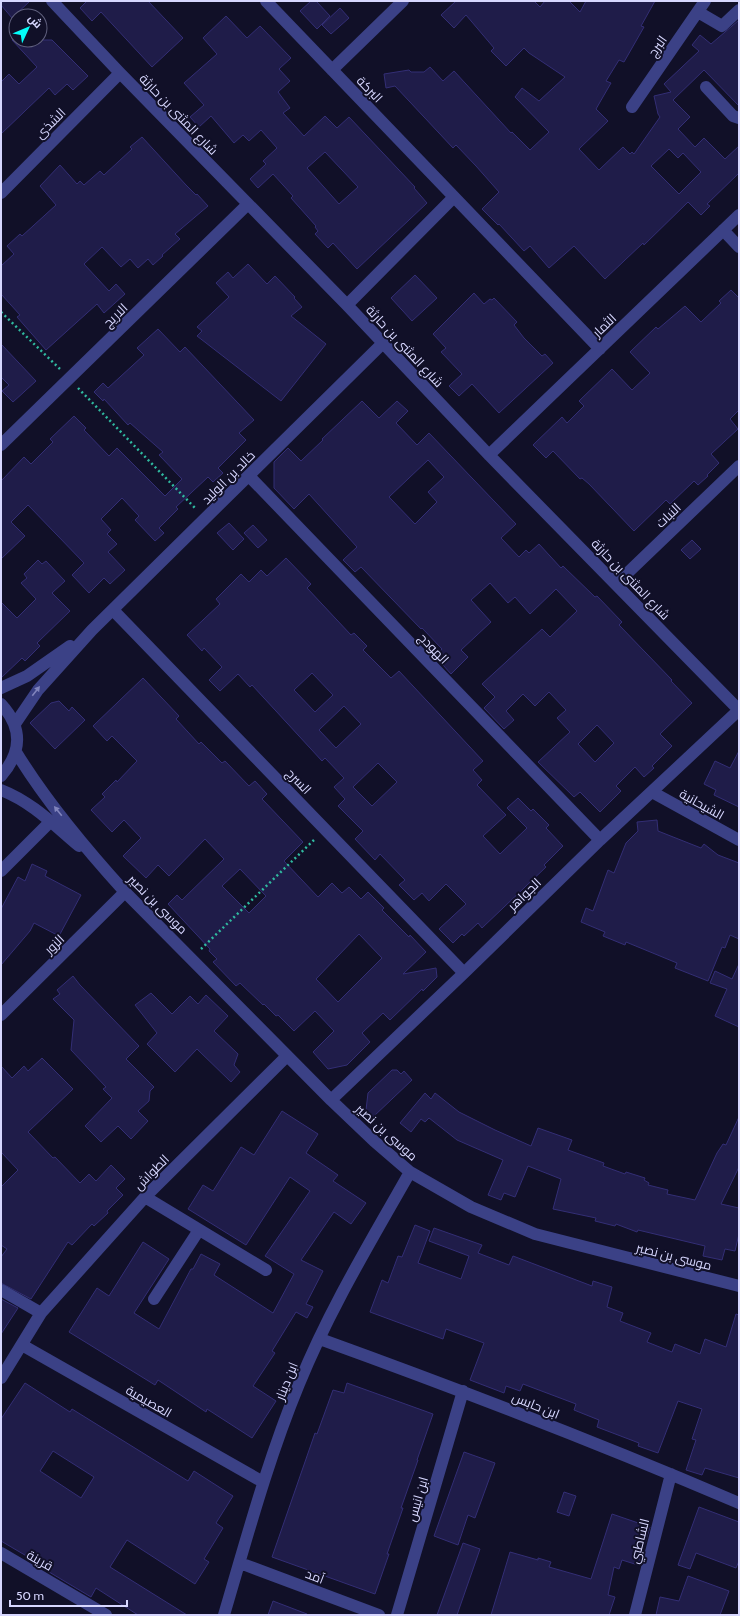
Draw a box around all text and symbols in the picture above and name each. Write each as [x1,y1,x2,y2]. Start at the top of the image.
north arrow [8,8,48,48]
text: ش [25,11,45,31]
street label: البرج [644,32,671,60]
street label: شارع المثنى بن حارثة [136,70,222,158]
street label: البركة [354,72,386,106]
street label: الشذى [31,104,69,142]
street label: الاريج [99,300,131,331]
street label: شارع المثنى بن حارثة [362,302,447,391]
street label: الثمار [588,310,619,341]
street label: خالد بن الوليد [198,447,258,507]
street label: النبات [652,499,684,531]
street label: شارع المثنى بن حارثة [588,535,674,623]
street label: الهودج [415,629,453,668]
one-way arrow [32,686,41,697]
street label: السرج [282,765,315,798]
street label: الشيحانية [677,785,727,823]
one-way arrow [53,806,62,817]
street label: موسى بن نصير [124,870,191,937]
street label: الجواهر [503,874,544,914]
street label: الزور [40,931,67,958]
street label: موسى بن نصير [352,1099,421,1164]
street label: الطواش [130,1151,172,1193]
street label: موسى بن نصير [633,1239,714,1273]
street label: ابن دينار [271,1360,301,1403]
street label: العصيمية [123,1381,175,1421]
street label: ابن حابس [510,1388,562,1422]
street label: ابن انيس [403,1475,431,1523]
street label: الشاطبي [626,1517,655,1566]
street label: قرينة [24,1546,56,1574]
street label: آمد [303,1565,327,1587]
scale bar [10,1582,127,1608]
text: 50 m [16,1588,44,1603]

